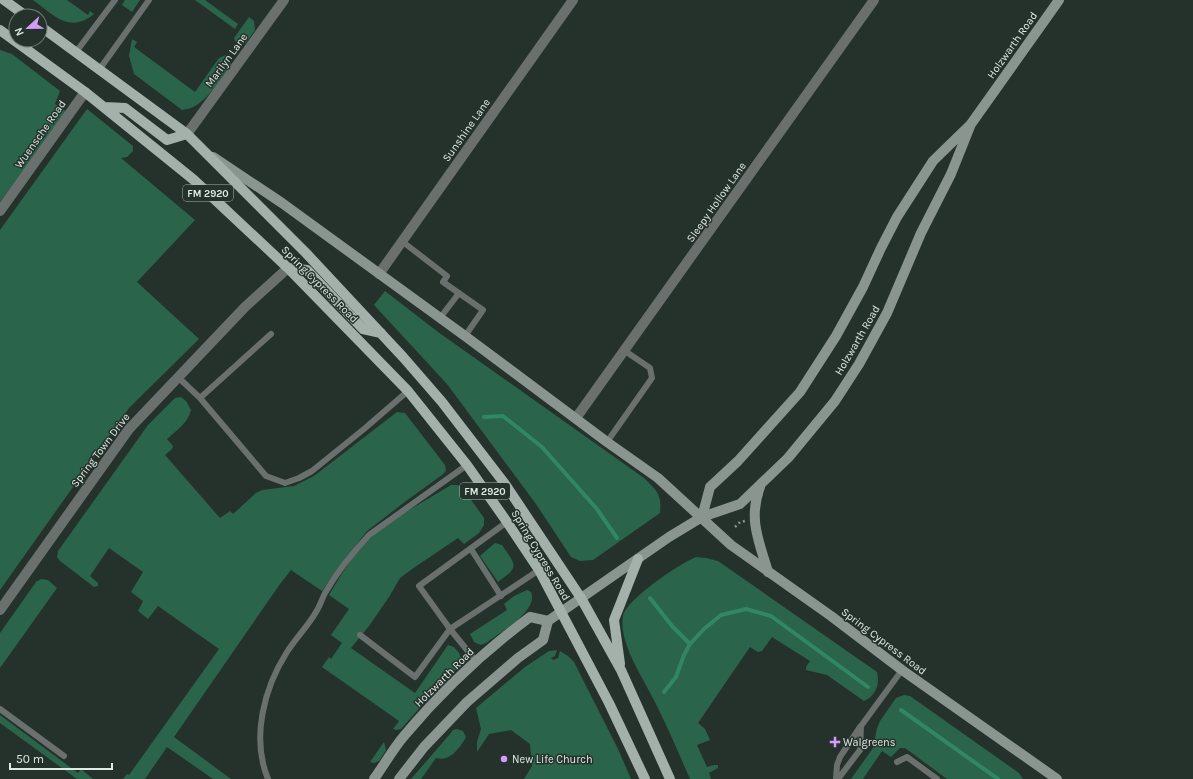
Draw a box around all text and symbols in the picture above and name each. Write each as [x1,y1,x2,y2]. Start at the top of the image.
north arrow [8,8,48,48]
street label: Holzwarth Road [985,9,1040,81]
text: N [12,25,27,38]
street label: Marilyn Lane [202,30,251,90]
street label: Sunshine Lane [440,96,493,164]
street label: Wuensche Road [12,98,69,171]
street label: Sleepy Hollow Lane [684,159,749,245]
road number: FM 2920 [183,185,233,201]
street label: Spring Cypress Road [279,243,361,325]
street label: Holzwarth Road [832,303,883,377]
street label: Spring Town Drive [68,410,133,490]
road number: FM 2920 [460,483,510,499]
street label: Spring Cypress Road [508,508,573,603]
street label: Spring Cypress Road [839,605,929,678]
street label: Holzwarth Road [412,645,477,710]
place label: Walgreens [843,736,896,749]
marker: Walgreens [830,737,840,747]
scale bar [10,745,112,771]
text: 50 m [16,752,44,766]
place label: New Life Church [512,753,593,766]
marker: New Life Church [499,754,509,764]

